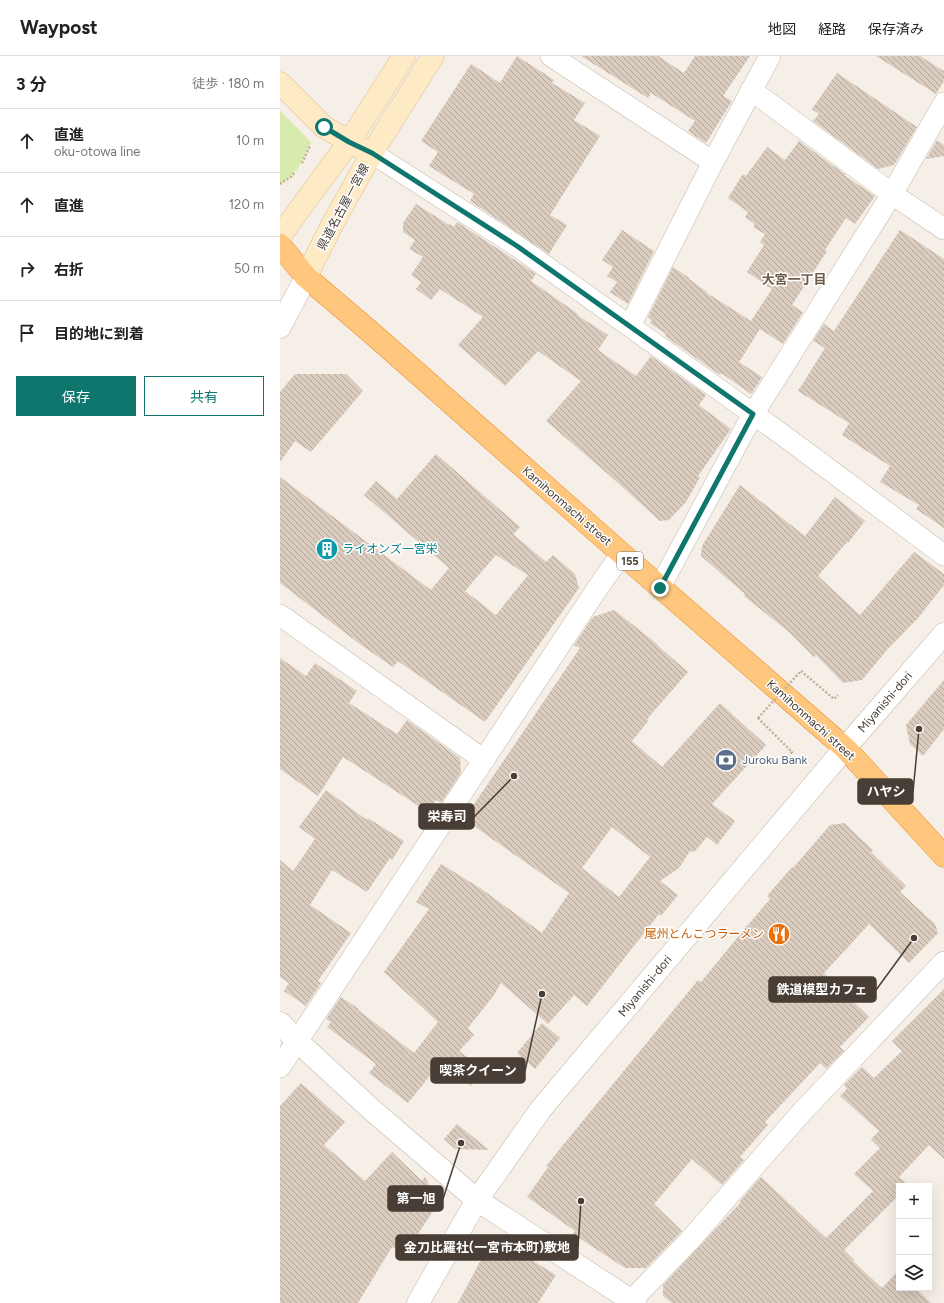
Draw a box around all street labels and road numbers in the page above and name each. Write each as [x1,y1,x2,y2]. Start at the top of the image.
street label: 県道名古屋一宮線 [314,161,372,253]
street label: Kamihonmachi street [519,463,615,549]
road number: 155 [617,552,643,570]
street label: Miyanishi-dori [855,669,915,735]
street label: Kamihonmachi street [764,677,858,764]
street label: Miyanishi-dori [615,953,675,1019]

